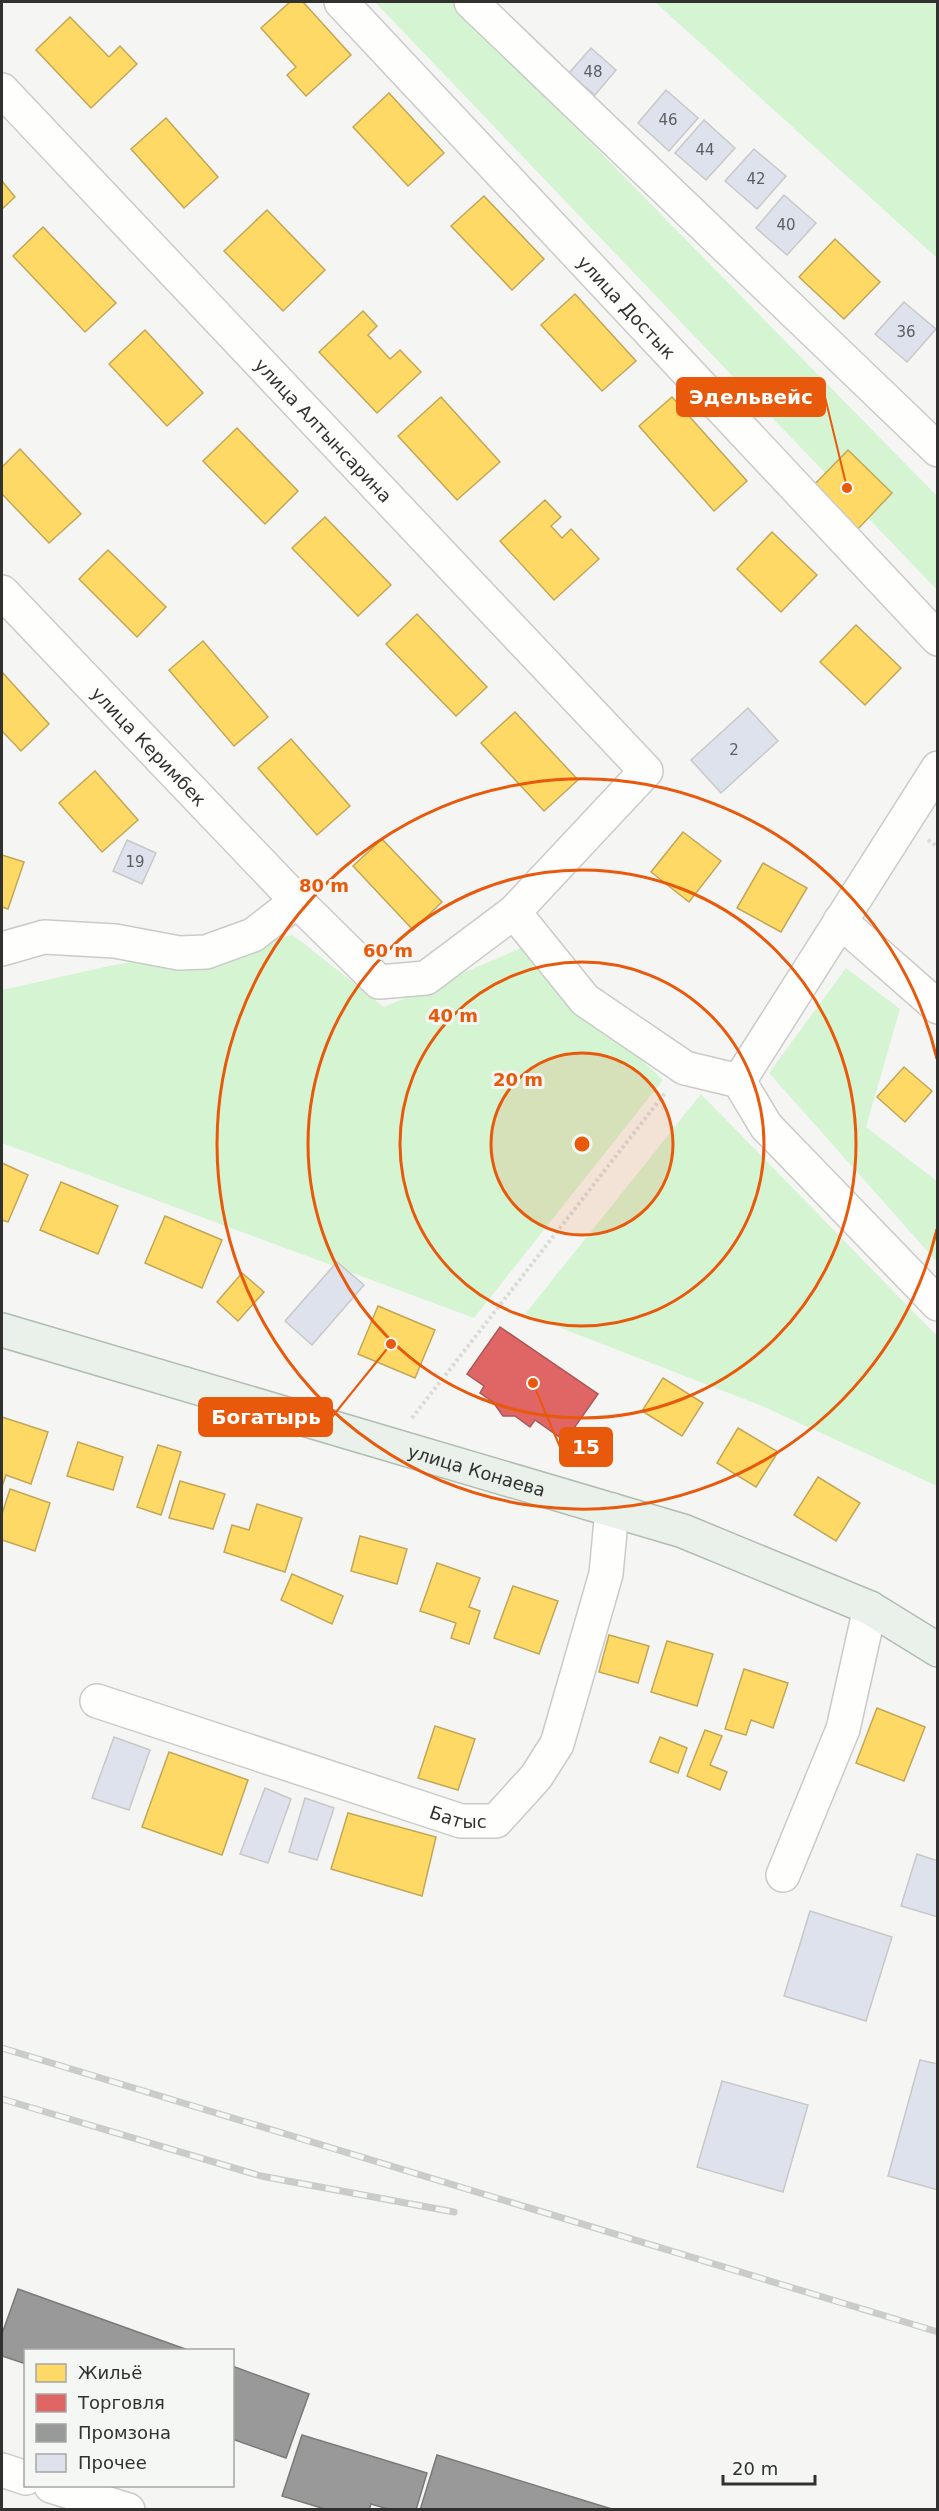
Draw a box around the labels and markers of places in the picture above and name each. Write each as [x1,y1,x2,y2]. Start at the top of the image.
callout: Эдельвейс [677,378,825,416]
centre of rings [572,1134,592,1154]
callout: Богатырь [199,1398,332,1436]
callout: 15 [560,1428,612,1466]

